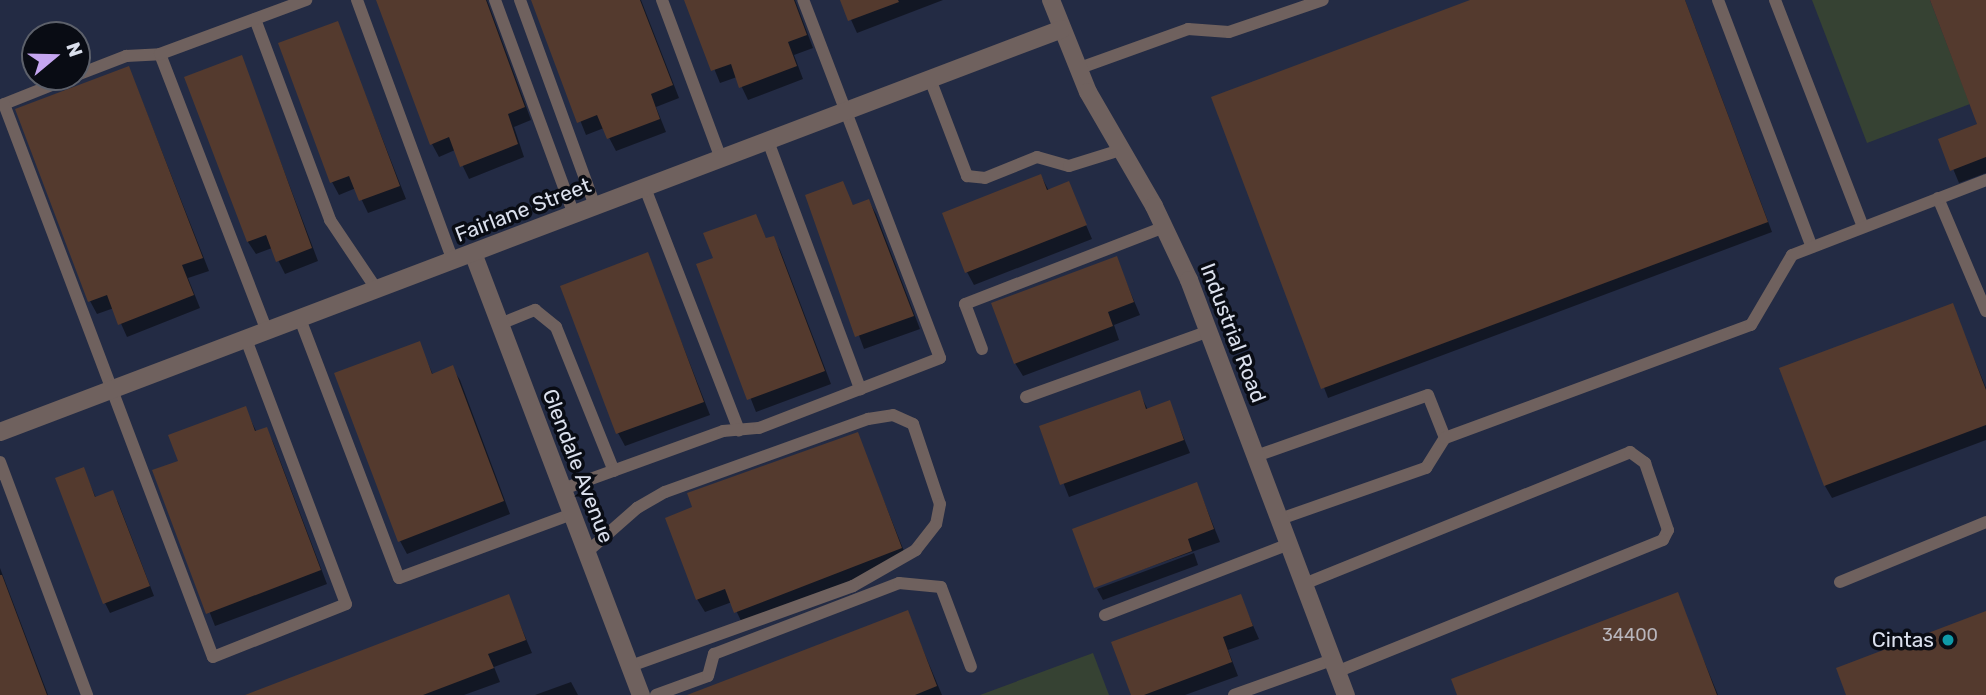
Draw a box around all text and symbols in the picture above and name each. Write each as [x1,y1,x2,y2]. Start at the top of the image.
north arrow [21,21,91,91]
text: N [61,39,88,60]
street label: Fairlane Street [452,173,594,247]
street label: Industrial Road [1195,260,1271,406]
street label: Glendale Avenue [537,385,619,547]
house number: 34400 [1602,624,1658,646]
place label: Cintas [1872,627,1934,653]
marker: Cintas [1940,632,1956,648]

